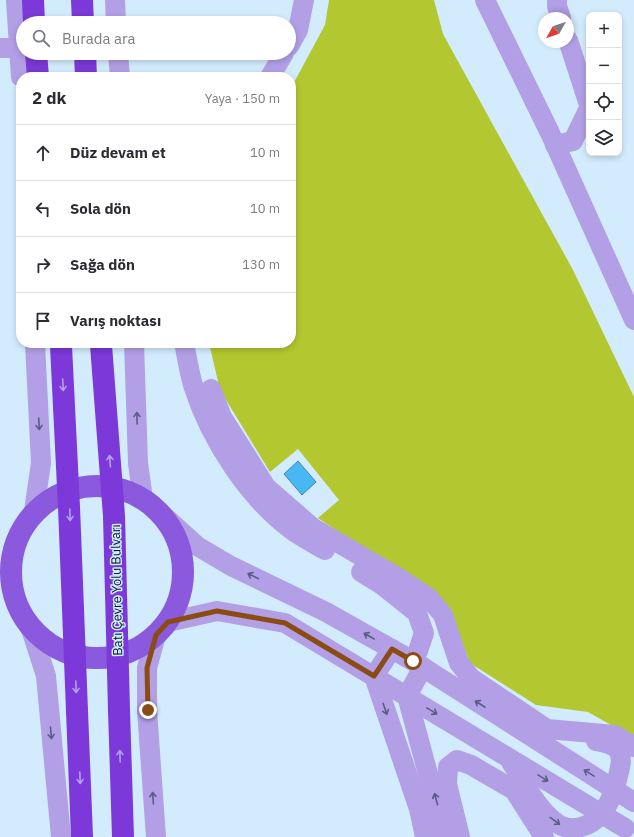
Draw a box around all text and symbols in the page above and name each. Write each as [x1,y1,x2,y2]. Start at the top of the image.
north arrow [538,12,574,48]
map controls [586,12,622,156]
button: + [586,12,622,48]
search box [16,16,296,60]
icon: search [30,27,52,49]
text: Burada ara [62,29,136,48]
button: − [586,48,622,84]
button: locate [586,84,622,120]
text: 2 dk [32,87,66,109]
text: Yaya · 150 m [205,90,280,107]
button: layers [586,120,622,156]
icon: ahead [32,142,54,164]
text: Düz devam et [70,143,166,162]
text: 10 m [250,144,280,161]
icon: left [32,198,54,220]
text: Sola dön [70,199,131,218]
text: 10 m [250,200,280,217]
icon: right [32,254,54,276]
text: Sağa dön [70,255,135,274]
text: 130 m [242,256,280,273]
icon: arrive [32,310,54,332]
text: Varış noktası [70,311,161,330]
one-way arrow [59,378,67,391]
one-way arrow [133,412,140,425]
one-way arrow [36,417,43,430]
one-way arrow [106,455,113,468]
one-way arrow [66,508,73,521]
street label: Batı Çevre Yolu Bulvarı [107,524,126,656]
one-way arrow [247,572,259,579]
one-way arrow [363,631,375,639]
route start [404,652,422,670]
one-way arrow [73,680,80,693]
one-way arrow [474,699,485,708]
route end [139,701,157,719]
one-way arrow [382,702,389,715]
one-way arrow [426,707,437,715]
one-way arrow [48,726,55,739]
one-way arrow [117,750,124,763]
one-way arrow [583,769,595,777]
one-way arrow [76,771,84,784]
one-way arrow [537,775,549,783]
one-way arrow [150,792,157,805]
one-way arrow [432,793,439,806]
one-way arrow [550,817,561,826]

